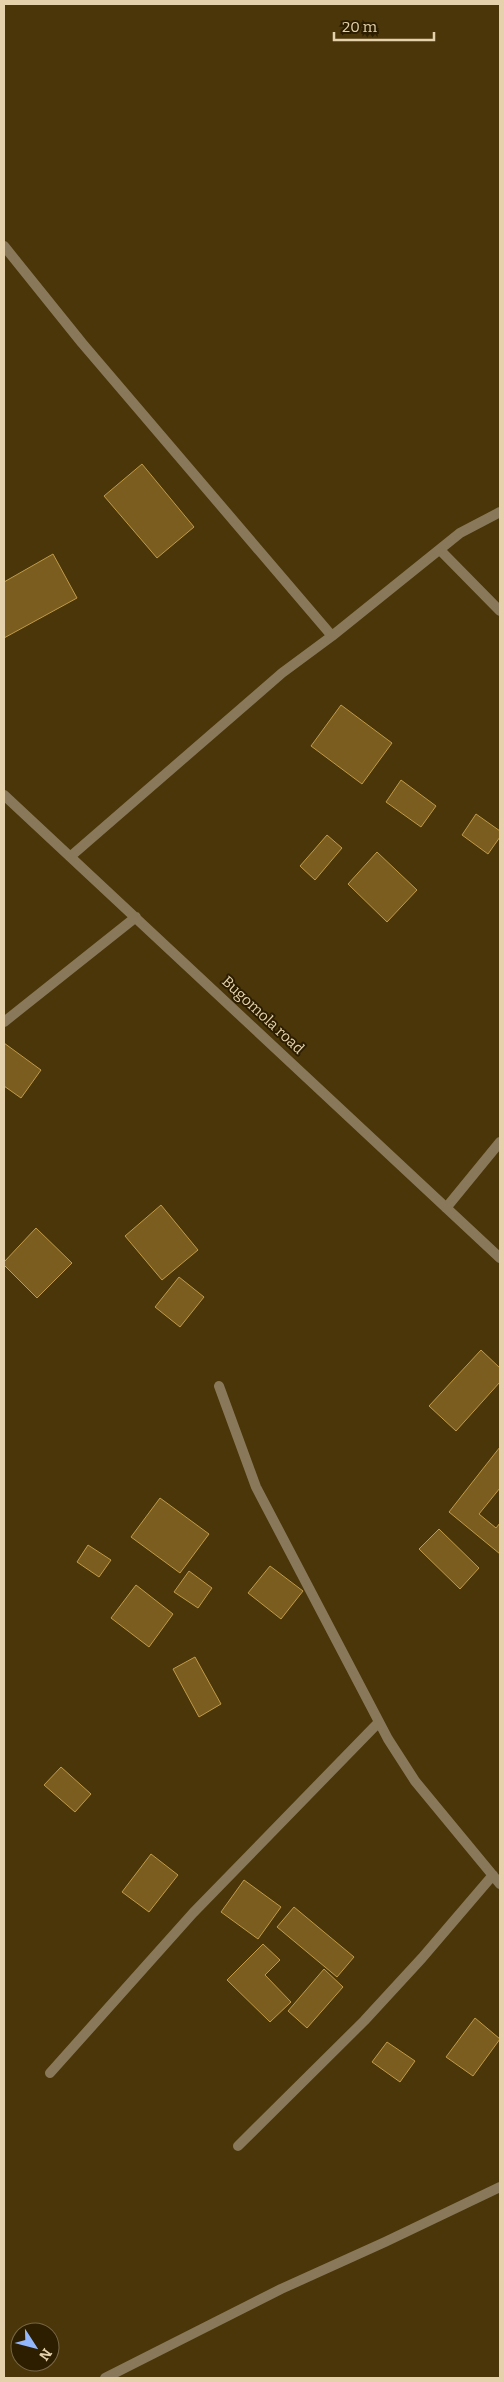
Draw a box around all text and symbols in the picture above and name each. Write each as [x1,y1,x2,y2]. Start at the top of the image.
scale bar [334,10,434,42]
text: 20 m [342,18,378,36]
street label: Bugomola road [218,972,308,1058]
north arrow [10,2322,60,2372]
text: N [35,2345,55,2364]

